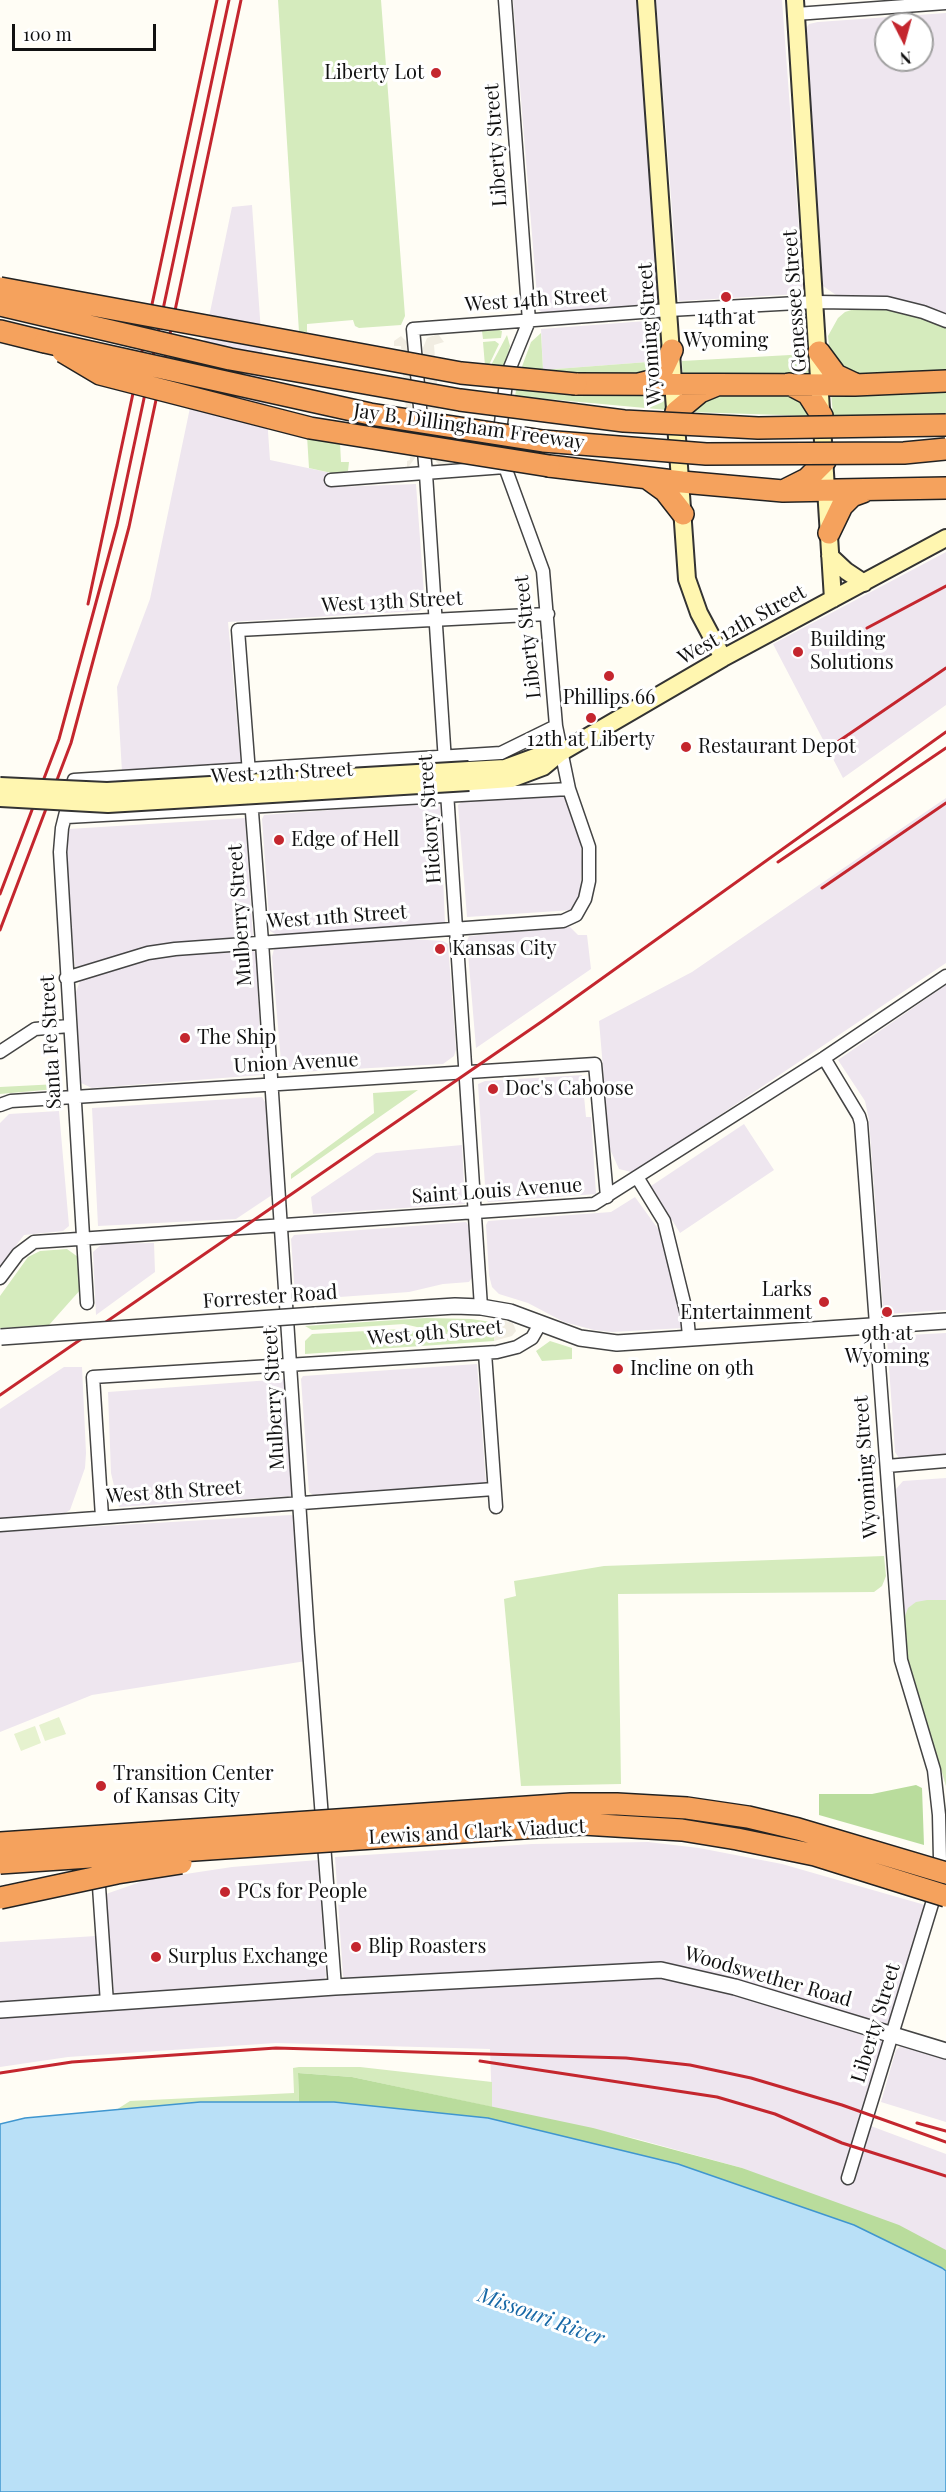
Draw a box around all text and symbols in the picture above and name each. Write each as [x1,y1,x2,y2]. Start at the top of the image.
scale bar [15,12,159,50]
north arrow [874,12,934,72]
text: 100 m [23,22,72,46]
text: N [899,47,913,69]
place label: Liberty Lot [324,61,424,85]
marker: Liberty Lot [429,66,443,80]
street label: Liberty Street [480,82,512,208]
street label: Genessee Street [778,229,812,373]
street label: Wyoming Street [633,262,667,406]
street label: West 14th Street [464,283,608,317]
marker: 14th at Wyoming [719,290,733,304]
place label: 14th at Wyoming [684,306,768,353]
street label: Jay B. Dillingham Freeway [352,399,586,455]
street label: Liberty Street [510,574,546,700]
street label: West 12th Street [674,580,810,670]
street label: West 13th Street [321,586,463,618]
place label: Building Solutions [810,628,894,675]
marker: Building Solutions [791,645,805,659]
marker: Phillips 66 [602,669,616,683]
place label: Phillips 66 [563,686,655,710]
marker: 12th at Liberty [584,711,598,725]
place label: 12th at Liberty [527,728,655,752]
place label: Restaurant Depot [698,735,856,759]
marker: Restaurant Depot [679,740,693,754]
street label: Hickory Street [414,753,446,885]
street label: West 12th Street [210,757,354,789]
place label: Edge of Hell [291,828,399,852]
marker: Edge of Hell [272,833,286,847]
street label: Mulberry Street [223,843,257,987]
street label: West 11th Street [266,900,408,934]
place label: Kansas City [452,937,557,961]
marker: Kansas City [433,942,447,956]
street label: Santa Fe Street [35,974,67,1110]
place label: The Ship [197,1026,276,1050]
marker: The Ship [178,1031,192,1045]
street label: Union Avenue [233,1048,359,1078]
place label: Doc's Caboose [505,1077,634,1101]
marker: Doc's Caboose [486,1082,500,1096]
street label: Saint Louis Avenue [411,1173,583,1209]
place label: Larks Entertainment [680,1278,812,1325]
street label: Forrester Road [202,1280,338,1314]
marker: Larks Entertainment [817,1295,831,1309]
marker: 9th at Wyoming [880,1305,894,1319]
street label: West 9th Street [366,1315,504,1351]
place label: 9th at Wyoming [845,1322,929,1369]
street label: Mulberry Street [258,1327,290,1471]
place label: Incline on 9th [630,1357,754,1381]
marker: Incline on 9th [611,1362,625,1376]
street label: Wyoming Street [849,1395,883,1539]
street label: West 8th Street [105,1475,243,1509]
place label: Transition Center of Kansas City [113,1762,274,1809]
marker: Transition Center of Kansas City [94,1779,108,1793]
street label: Lewis and Clark Viaduct [368,1814,586,1850]
place label: PCs for People [237,1880,367,1904]
marker: PCs for People [218,1885,232,1899]
place label: Blip Roasters [368,1935,486,1959]
marker: Blip Roasters [349,1940,363,1954]
street label: Woodswether Road [682,1942,854,2012]
place label: Surplus Exchange [168,1945,328,1969]
marker: Surplus Exchange [149,1950,163,1964]
street label: Liberty Street [846,1960,906,2086]
water label: Missouri River [474,2282,608,2352]

